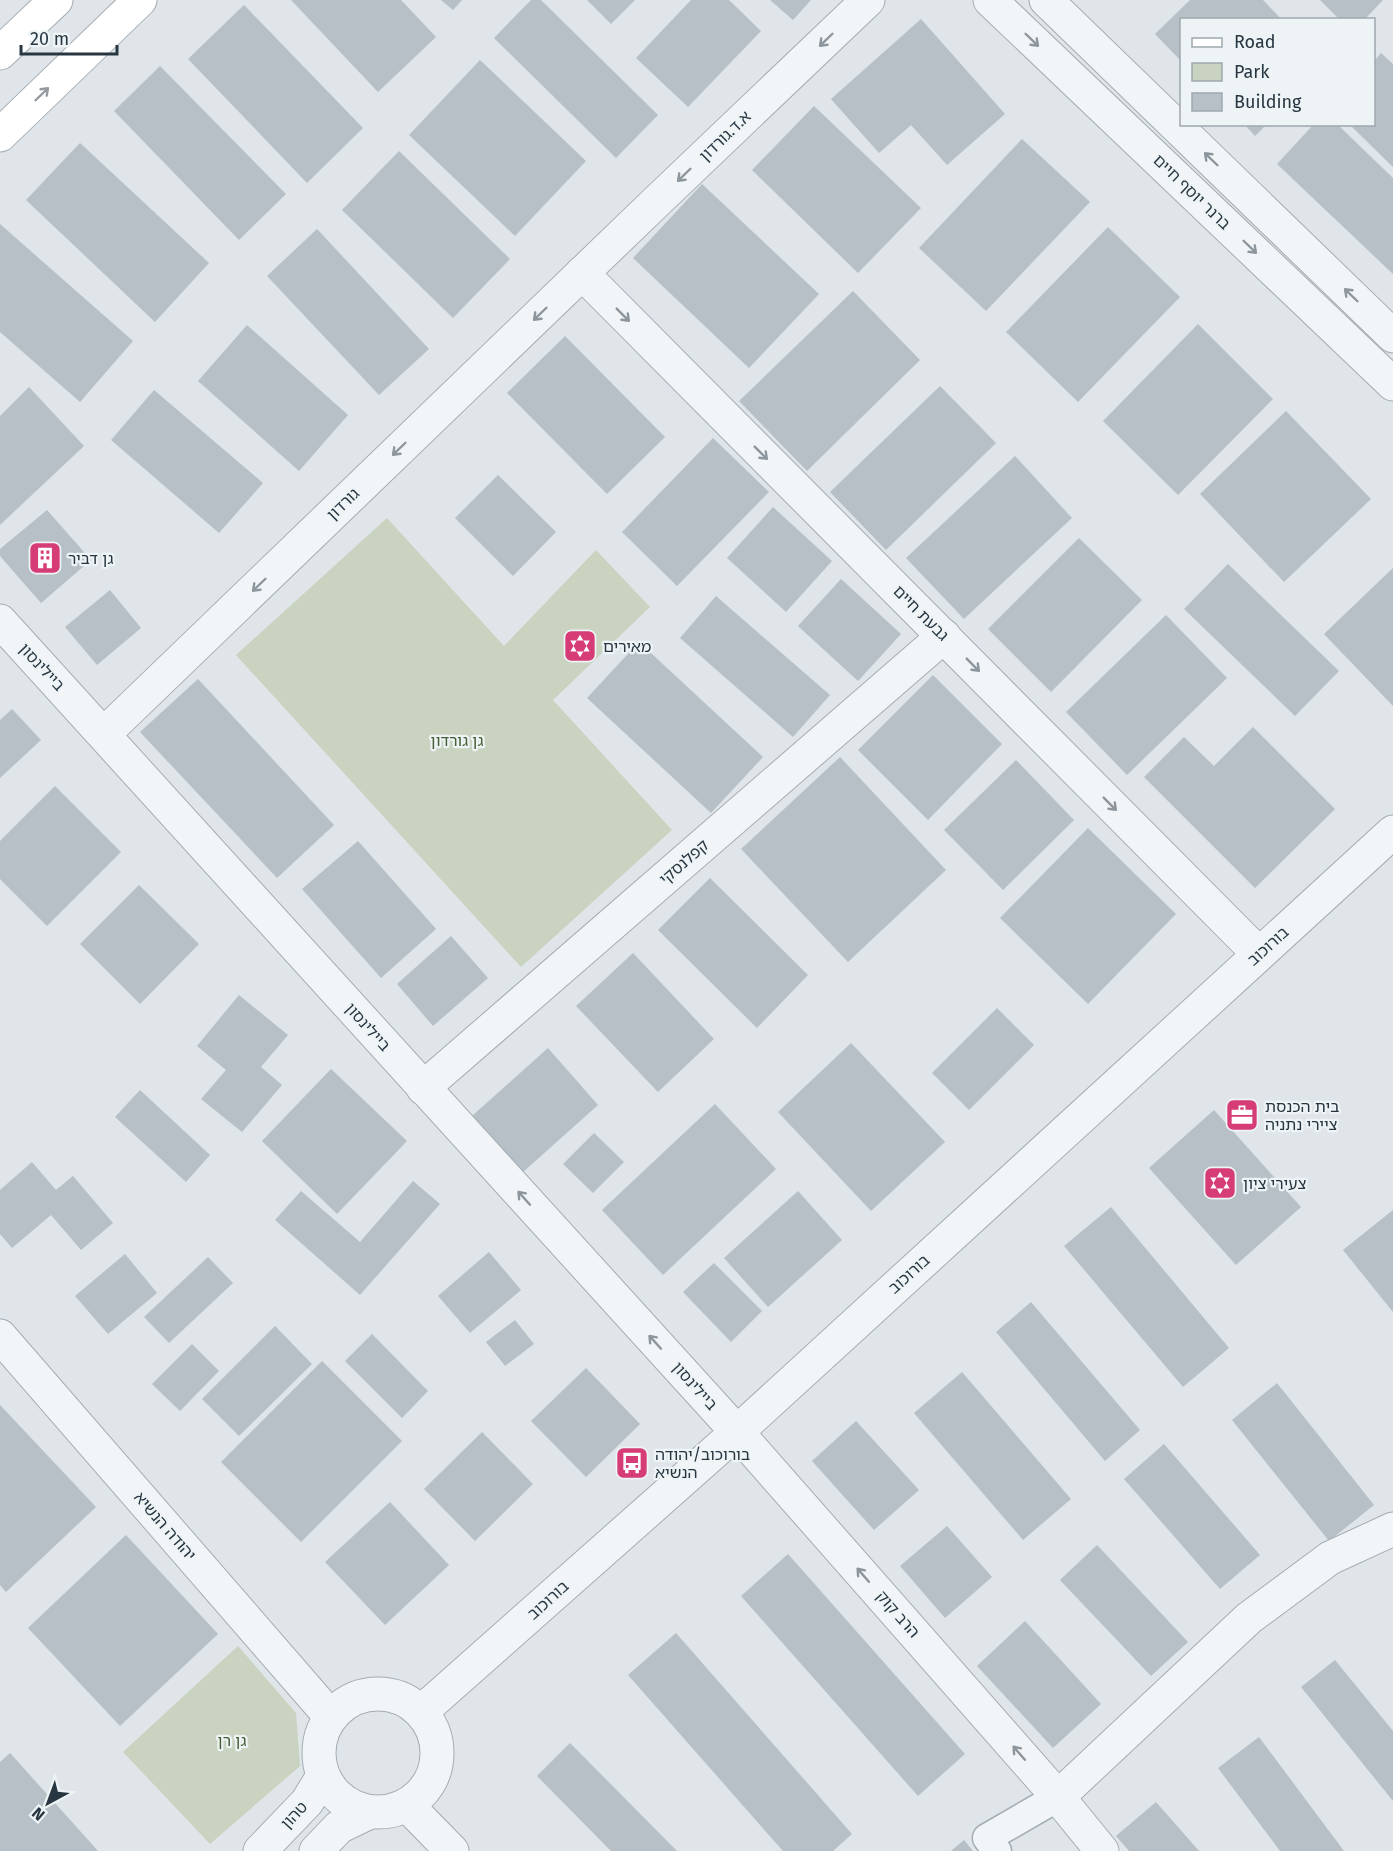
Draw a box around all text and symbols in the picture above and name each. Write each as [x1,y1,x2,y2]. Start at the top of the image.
scale bar [21,18,117,56]
legend [1180,18,1375,126]
text: 20 m [30,28,69,50]
text: Road [1234,31,1276,53]
one-way arrow [818,33,833,48]
one-way arrow [1025,33,1040,48]
text: Park [1234,61,1270,83]
one-way arrow [35,87,50,101]
text: Building [1234,91,1302,113]
street label: א.ד.גורדון [695,107,755,165]
street label: ברנר יוסף חיים [1150,151,1234,233]
one-way arrow [1203,152,1218,167]
one-way arrow [677,167,692,182]
one-way arrow [1242,240,1257,255]
one-way arrow [1344,288,1359,302]
one-way arrow [532,307,547,321]
one-way arrow [616,307,630,322]
one-way arrow [392,442,407,457]
one-way arrow [753,445,768,460]
street label: גורדון [323,484,363,524]
building icon: גן דביר [27,540,63,576]
place label: גן דביר [68,549,113,568]
one-way arrow [251,577,266,592]
street label: גבעת חיים [889,581,953,645]
synagogue icon: מאירים [562,628,598,664]
place label: מאירים [603,637,651,656]
street label: ביילינסון [15,639,69,695]
one-way arrow [965,658,980,673]
park label: גן גורדון [430,731,484,750]
one-way arrow [1102,796,1117,811]
street label: קפלנסקי [656,835,712,889]
street label: בורוכוב [1243,923,1293,969]
street label: ביילינסון [341,999,395,1055]
office icon: בית הכנסת ציירי נתניה [1224,1097,1260,1133]
place label: בית הכנסת ציירי נתניה [1265,1097,1339,1134]
synagogue icon: צעירי ציון [1202,1165,1238,1201]
place label: צעירי ציון [1243,1174,1307,1193]
one-way arrow [517,1191,531,1206]
street label: בורוכוב [884,1251,934,1297]
one-way arrow [648,1335,662,1350]
street label: ביילינסון [668,1358,722,1414]
bus stop icon: בורוכוב/יהודה הנשיא [614,1445,650,1481]
place label: בורוכוב/יהודה הנשיא [655,1445,750,1482]
street label: יהודה הנשיא [130,1488,200,1564]
one-way arrow [856,1568,870,1583]
street label: בורוכוב [523,1577,573,1623]
street label: הרב קוק [872,1587,924,1641]
park label: גן רן [217,1731,247,1750]
one-way arrow [1012,1746,1026,1761]
north arrow [18,1773,78,1833]
street label: טהון [277,1797,311,1833]
text: N [28,1803,49,1825]

